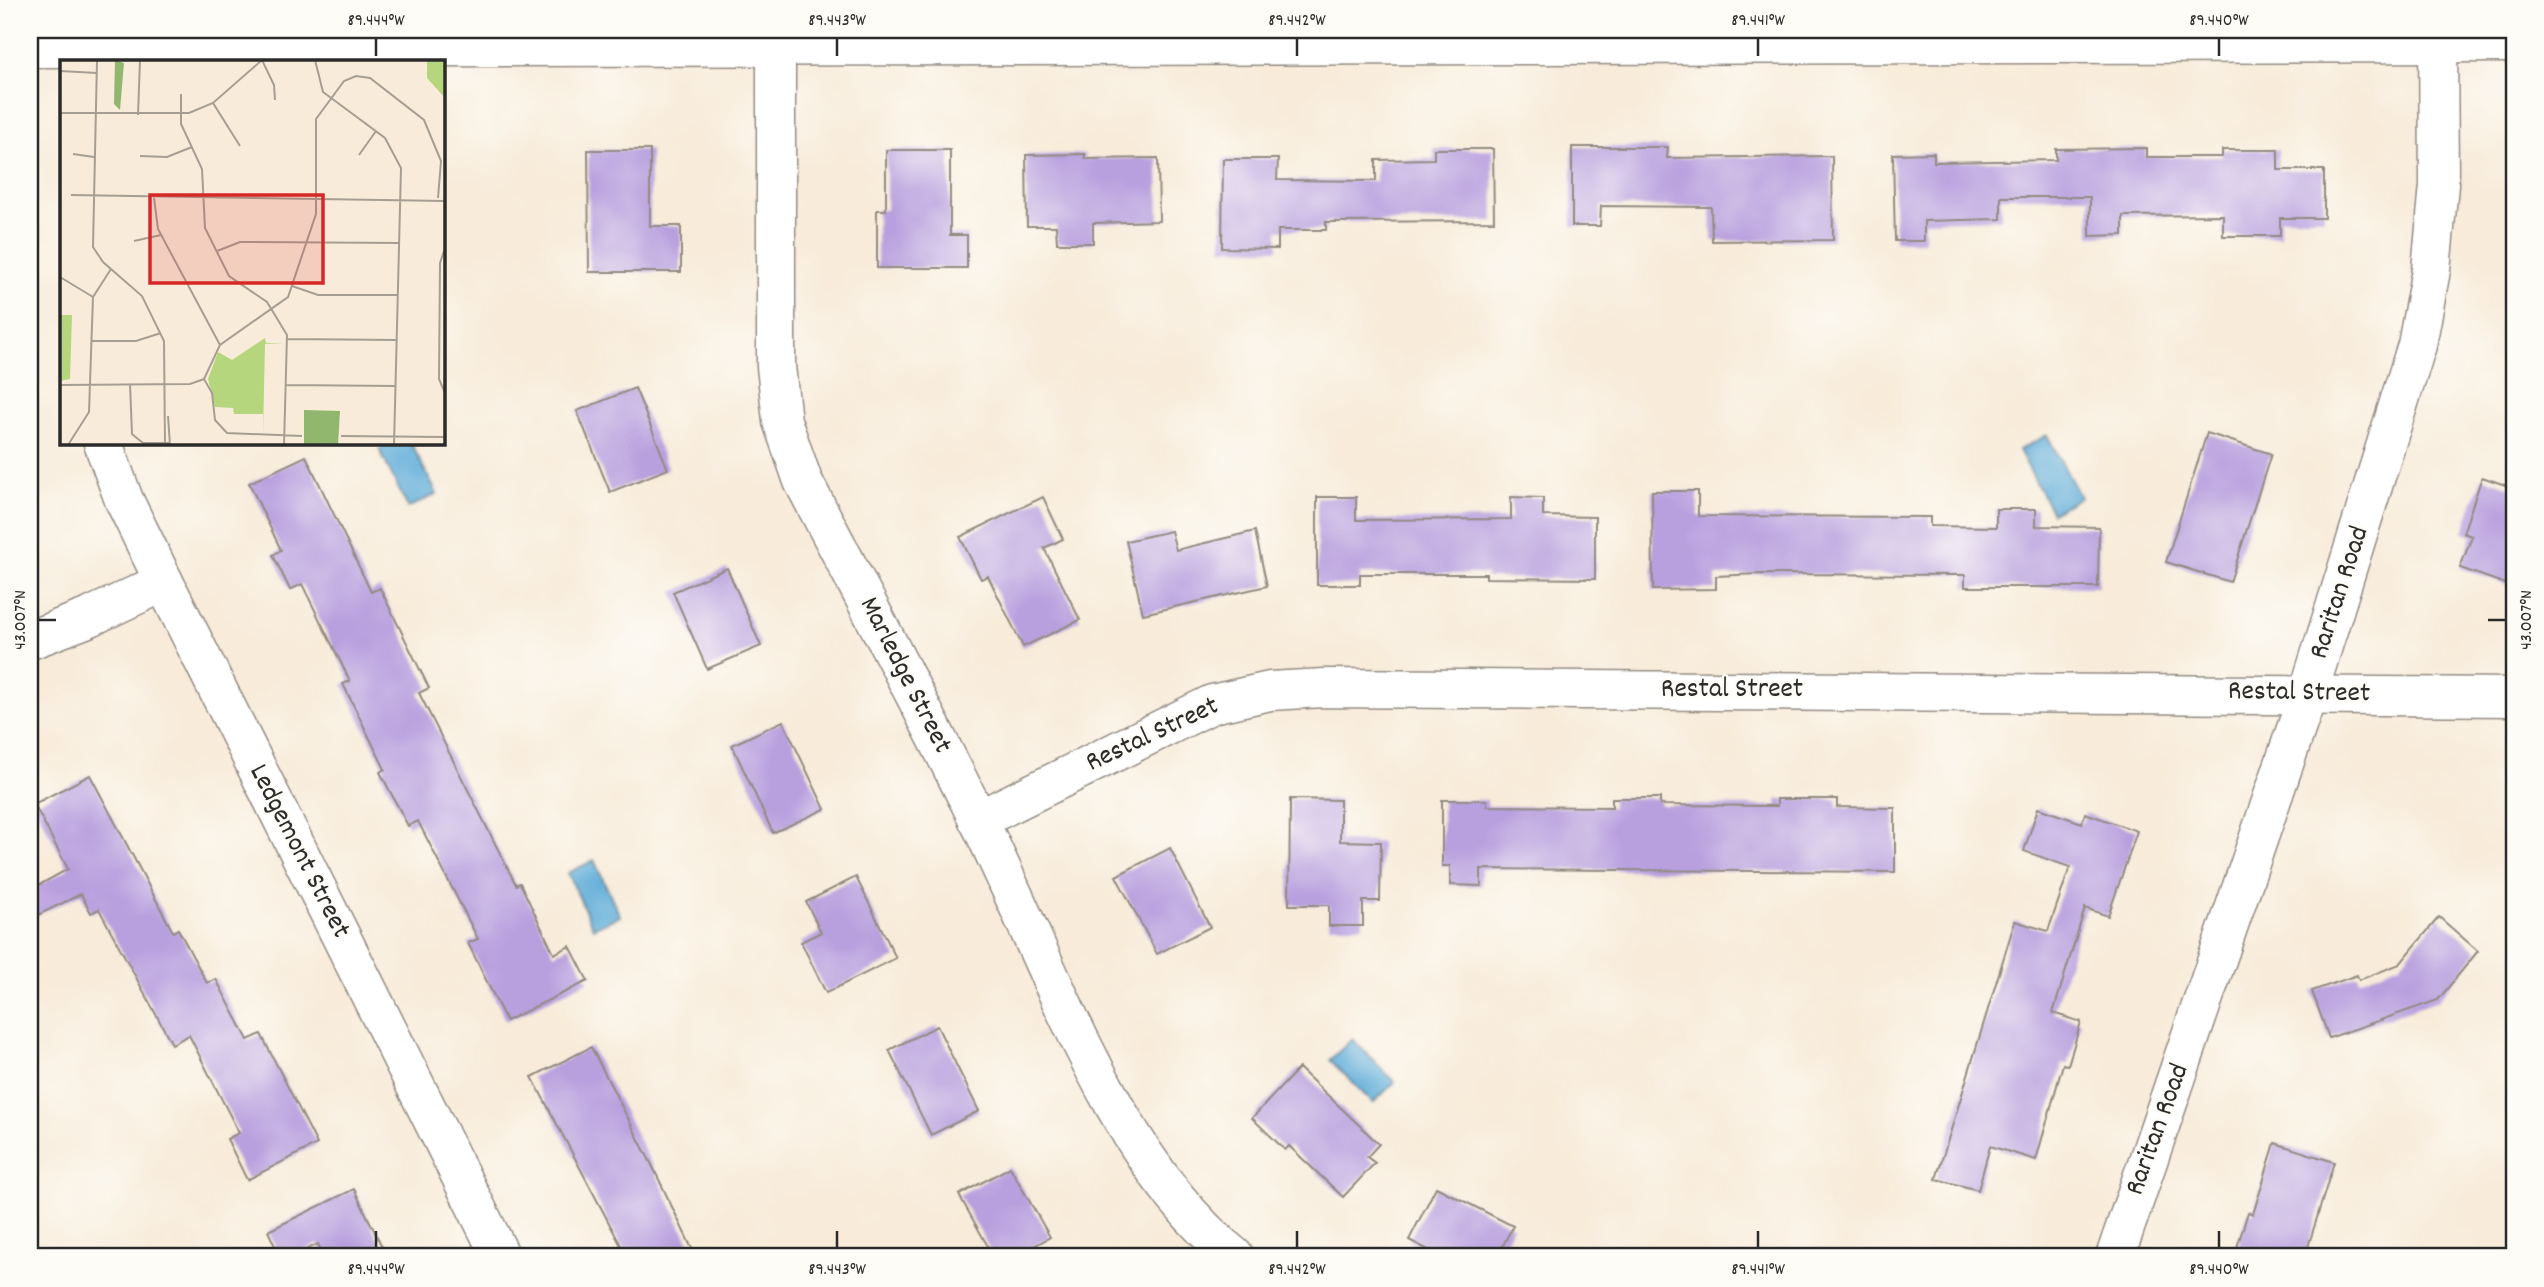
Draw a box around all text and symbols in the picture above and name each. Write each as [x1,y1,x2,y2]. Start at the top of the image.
text: 89.444°W [348,9,405,34]
text: 89.443°W [808,9,866,34]
text: 89.442°W [1268,9,1326,34]
text: 89.441°W [1731,9,1785,34]
text: 89.440°W [2189,9,2249,34]
inset map [60,60,444,444]
street label: Raritan Road [2301,521,2381,665]
text: 43.007°N [9,590,34,650]
text: 43.007°N [2515,590,2540,650]
street label: Marledge Street [847,591,961,761]
street label: Restal Street [1661,671,1803,711]
street label: Restal Street [2227,673,2371,715]
street label: Restal Street [1080,688,1226,784]
street label: Ledgemont Street [237,758,359,946]
street label: Raritan Road [2117,1059,2201,1201]
text: 89.444°W [348,1258,405,1283]
text: 89.443°W [808,1258,866,1283]
text: 89.442°W [1268,1258,1326,1283]
text: 89.441°W [1731,1258,1785,1283]
text: 89.440°W [2189,1258,2249,1283]

